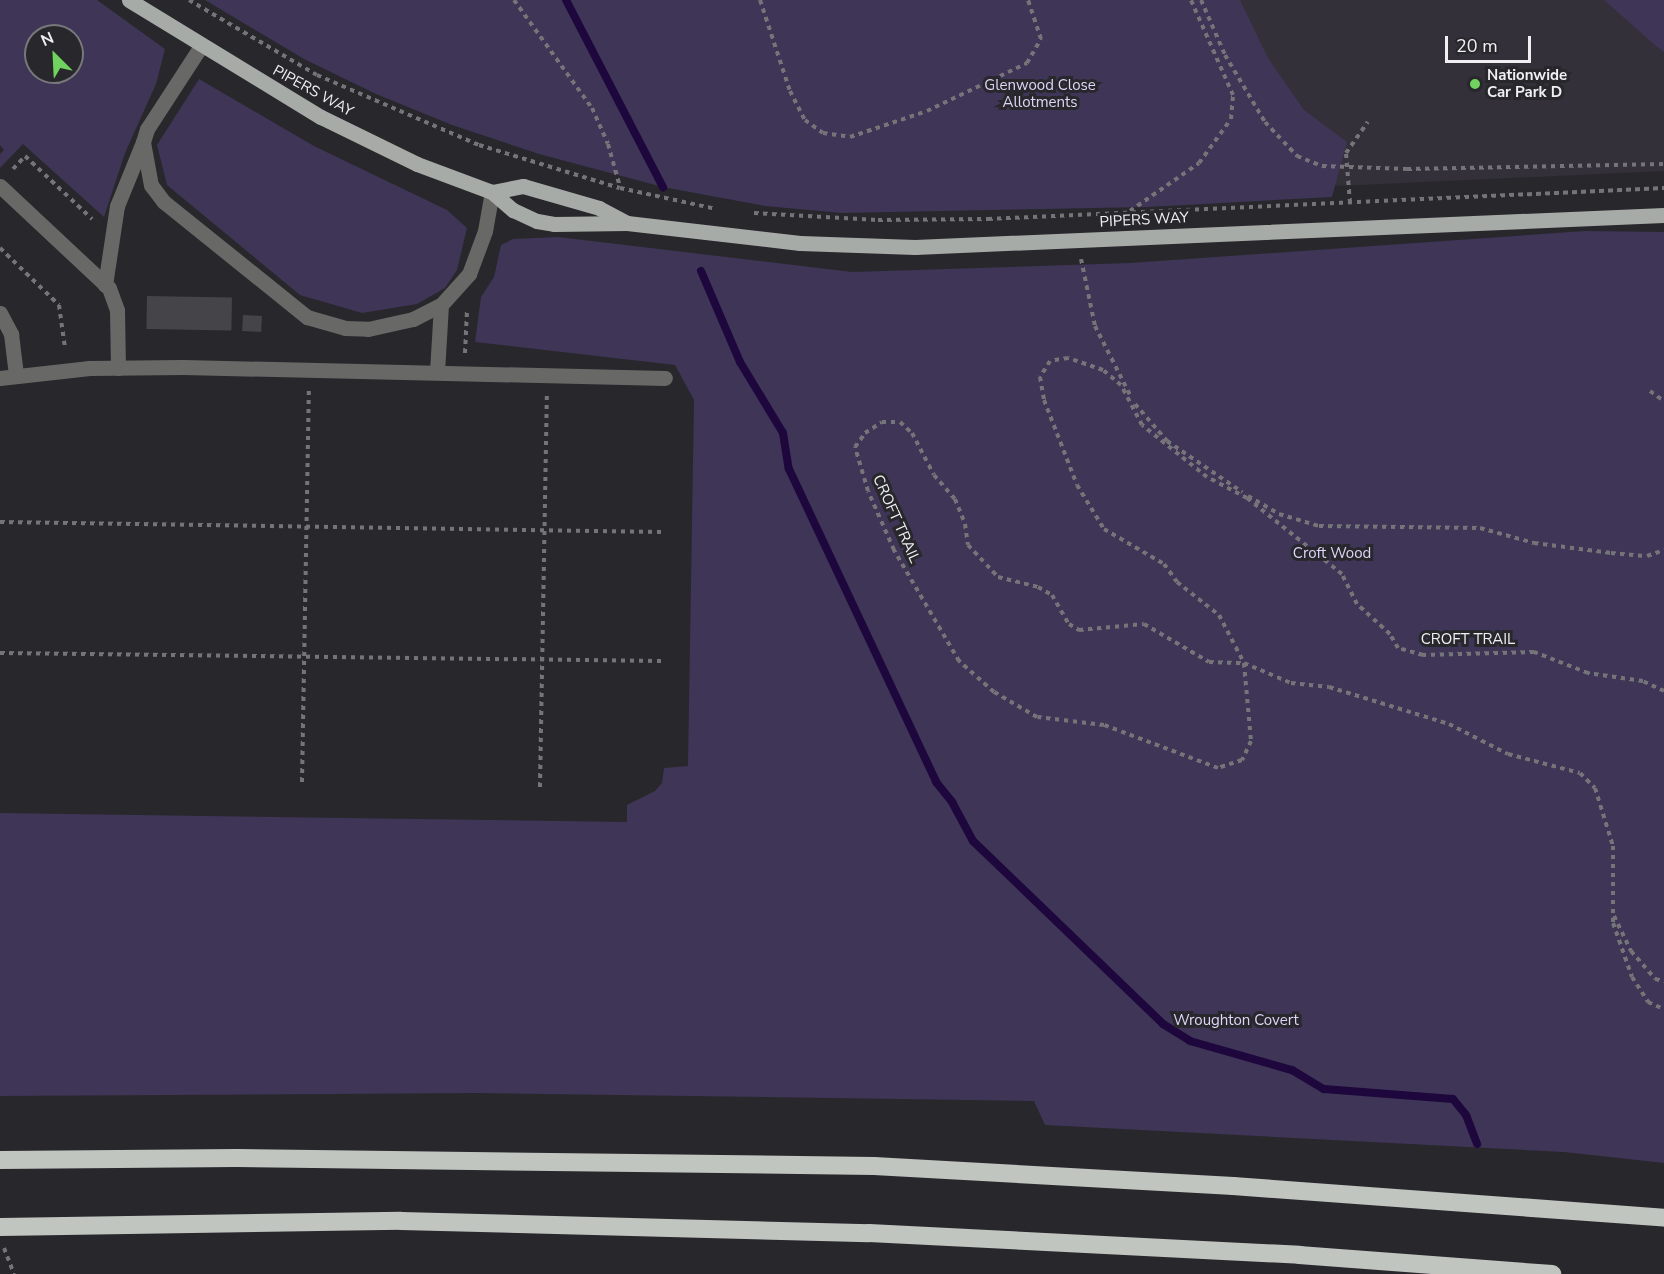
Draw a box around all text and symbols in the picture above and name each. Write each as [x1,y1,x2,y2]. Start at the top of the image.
north arrow [24,24,84,84]
scale bar [1448,24,1534,62]
text: N [38,27,57,52]
text: 20 m [1456,34,1498,58]
street label: PIPERS WAY [270,61,356,121]
place label: Nationwide Car Park D [1487,66,1567,101]
park label: Glenwood Close Allotments [984,76,1096,111]
marker: Nationwide Car Park D [1468,77,1482,91]
street label: PIPERS WAY [1099,209,1189,231]
street label: CROFT TRAIL [869,472,923,566]
park label: Croft Wood [1293,545,1371,563]
street label: CROFT TRAIL [1421,631,1515,649]
park label: Wroughton Covert [1173,1012,1299,1030]

